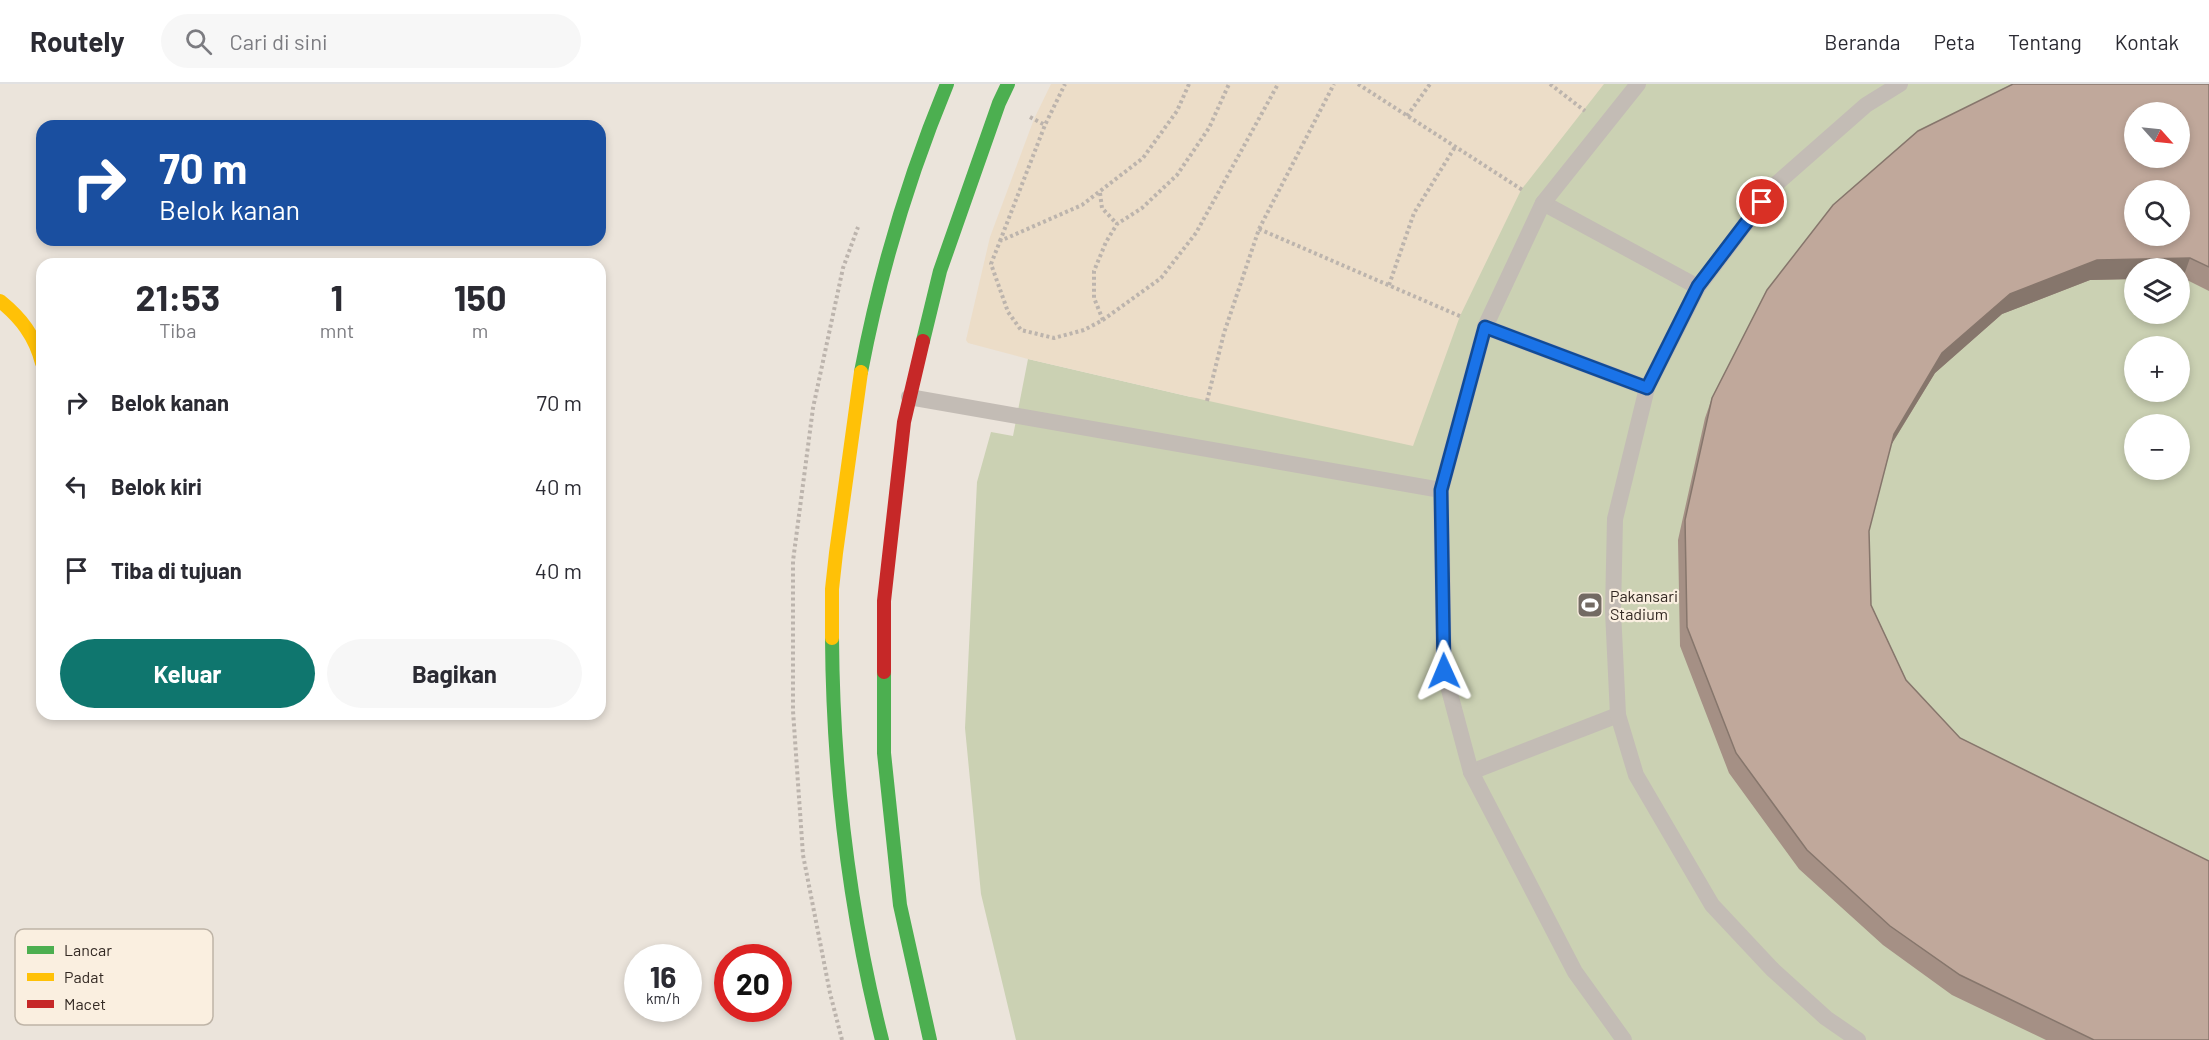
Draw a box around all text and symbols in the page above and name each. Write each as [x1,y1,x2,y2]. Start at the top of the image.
search box [161,14,581,68]
text: Routely [30,24,125,58]
icon: search [182,25,215,58]
text: Cari di sini [230,28,328,54]
text: Beranda [1824,29,1900,54]
text: Peta [1933,29,1975,54]
text: Tentang [2008,29,2082,54]
text: Kontak [2115,29,2179,54]
north arrow [2124,102,2190,168]
map controls [2124,102,2190,480]
text: 70 m [159,142,247,192]
icon: right [60,144,138,222]
pin [1736,176,1787,227]
button: search [2124,180,2190,246]
icon: arrive [1745,185,1778,218]
text: Belok kanan [159,193,300,225]
button: layers [2124,258,2190,324]
text: 21:53 [136,275,220,318]
text: 1 [331,275,343,318]
text: 150 [454,275,506,318]
text: Tiba [159,318,197,342]
text: mnt [320,318,354,342]
text: m [472,318,488,342]
button: + [2124,336,2190,402]
icon: right [60,386,93,419]
text: Belok kanan [111,389,229,415]
text: 70 m [537,389,582,415]
button: − [2124,414,2190,480]
icon: left [60,470,93,503]
text: Belok kiri [111,473,202,499]
text: 40 m [535,473,582,499]
icon: arrive [60,554,93,587]
text: Tiba di tujuan [111,557,242,583]
text: 40 m [535,557,582,583]
place label: Pakansari Stadium [1610,586,1678,623]
sports icon: Pakansari Stadium [1575,590,1605,620]
button: Keluar [60,639,315,708]
button: Bagikan [327,639,582,708]
position arrow [1412,639,1476,703]
legend [15,929,213,1025]
text: Lancar [64,940,112,959]
speed limit sign: 20 [714,944,792,1022]
text: 16 [650,958,676,994]
text: Padat [64,967,104,986]
text: km/h [646,989,680,1007]
text: Macet [64,994,106,1013]

